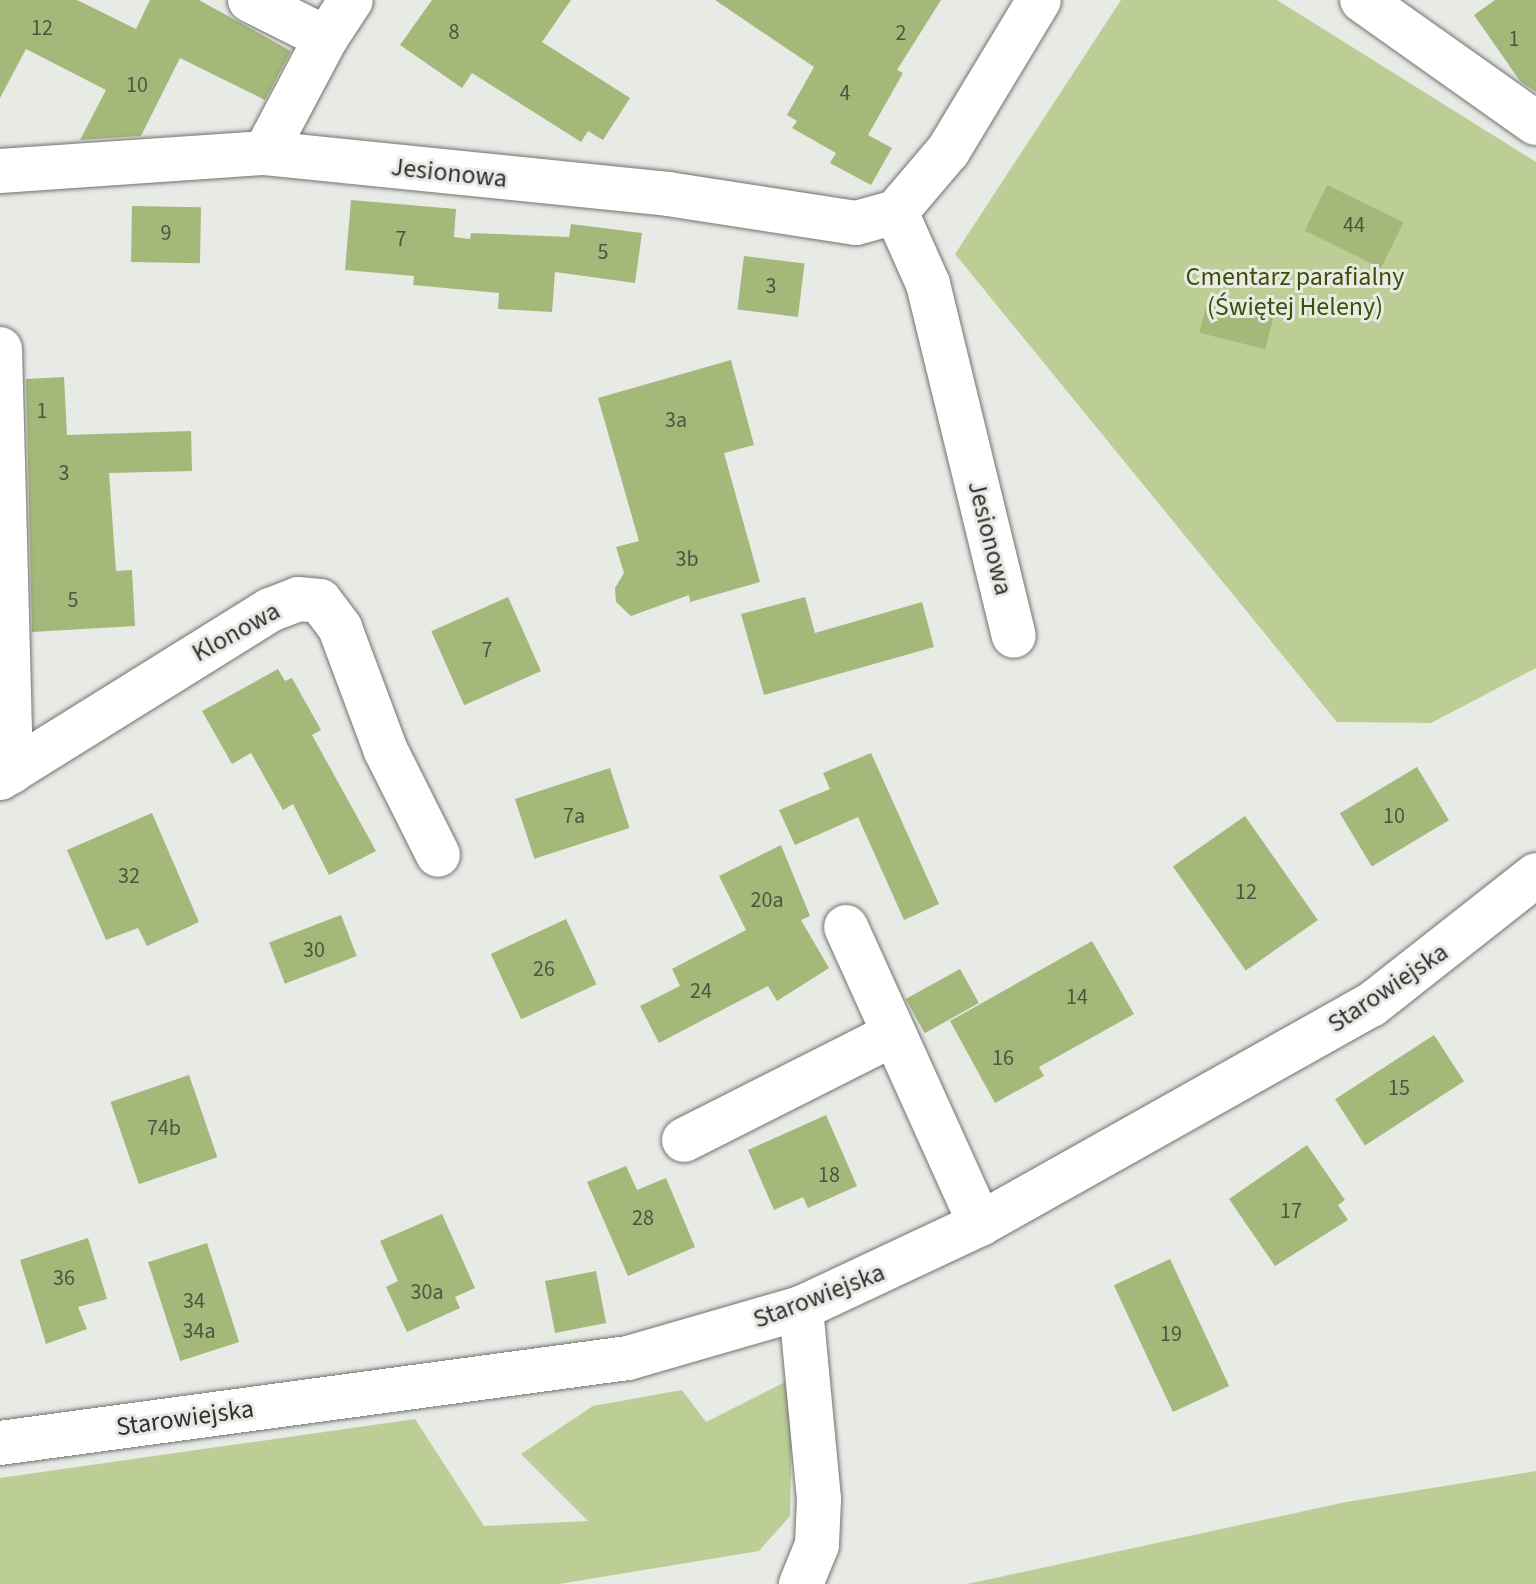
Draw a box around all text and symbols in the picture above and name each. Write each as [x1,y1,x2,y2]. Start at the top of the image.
house number: 12 [31,16,53,42]
house number: 8 [449,20,459,46]
house number: 2 [896,21,906,47]
house number: 1 [1509,27,1519,53]
house number: 10 [126,73,148,99]
house number: 4 [840,81,850,107]
street label: Jesionowa [389,151,509,195]
house number: 44 [1343,213,1365,239]
house number: 9 [161,221,171,247]
house number: 7 [396,227,406,253]
house number: 5 [598,240,608,266]
park label: Cmentarz parafialny (Świętej Heleny) [1186,261,1404,322]
house number: 3 [766,274,776,300]
house number: 1 [37,399,47,425]
house number: 3a [665,408,687,434]
house number: 3 [59,461,69,487]
street label: Jesionowa [961,478,1019,598]
house number: 3b [675,547,699,573]
house number: 5 [68,588,78,614]
street label: Klonowa [187,595,285,669]
house number: 7 [482,638,492,664]
house number: 7a [563,804,585,830]
house number: 10 [1383,804,1405,830]
house number: 32 [118,864,140,890]
house number: 12 [1235,880,1257,906]
house number: 20a [751,888,783,914]
street label: Starowiejska [1322,936,1454,1040]
house number: 30 [303,938,325,964]
house number: 26 [533,957,555,983]
house number: 24 [690,979,712,1005]
house number: 14 [1066,985,1088,1011]
house number: 16 [992,1046,1014,1072]
house number: 15 [1388,1076,1410,1102]
house number: 74b [147,1116,181,1142]
house number: 18 [818,1163,840,1189]
house number: 17 [1280,1199,1302,1225]
house number: 28 [632,1206,654,1232]
street label: Starowiejska [749,1257,889,1335]
house number: 36 [53,1266,75,1292]
house number: 30a [411,1280,443,1306]
house number: 34 [183,1289,205,1315]
house number: 34a [183,1319,215,1345]
house number: 19 [1160,1322,1182,1348]
street label: Starowiejska [114,1393,256,1443]

